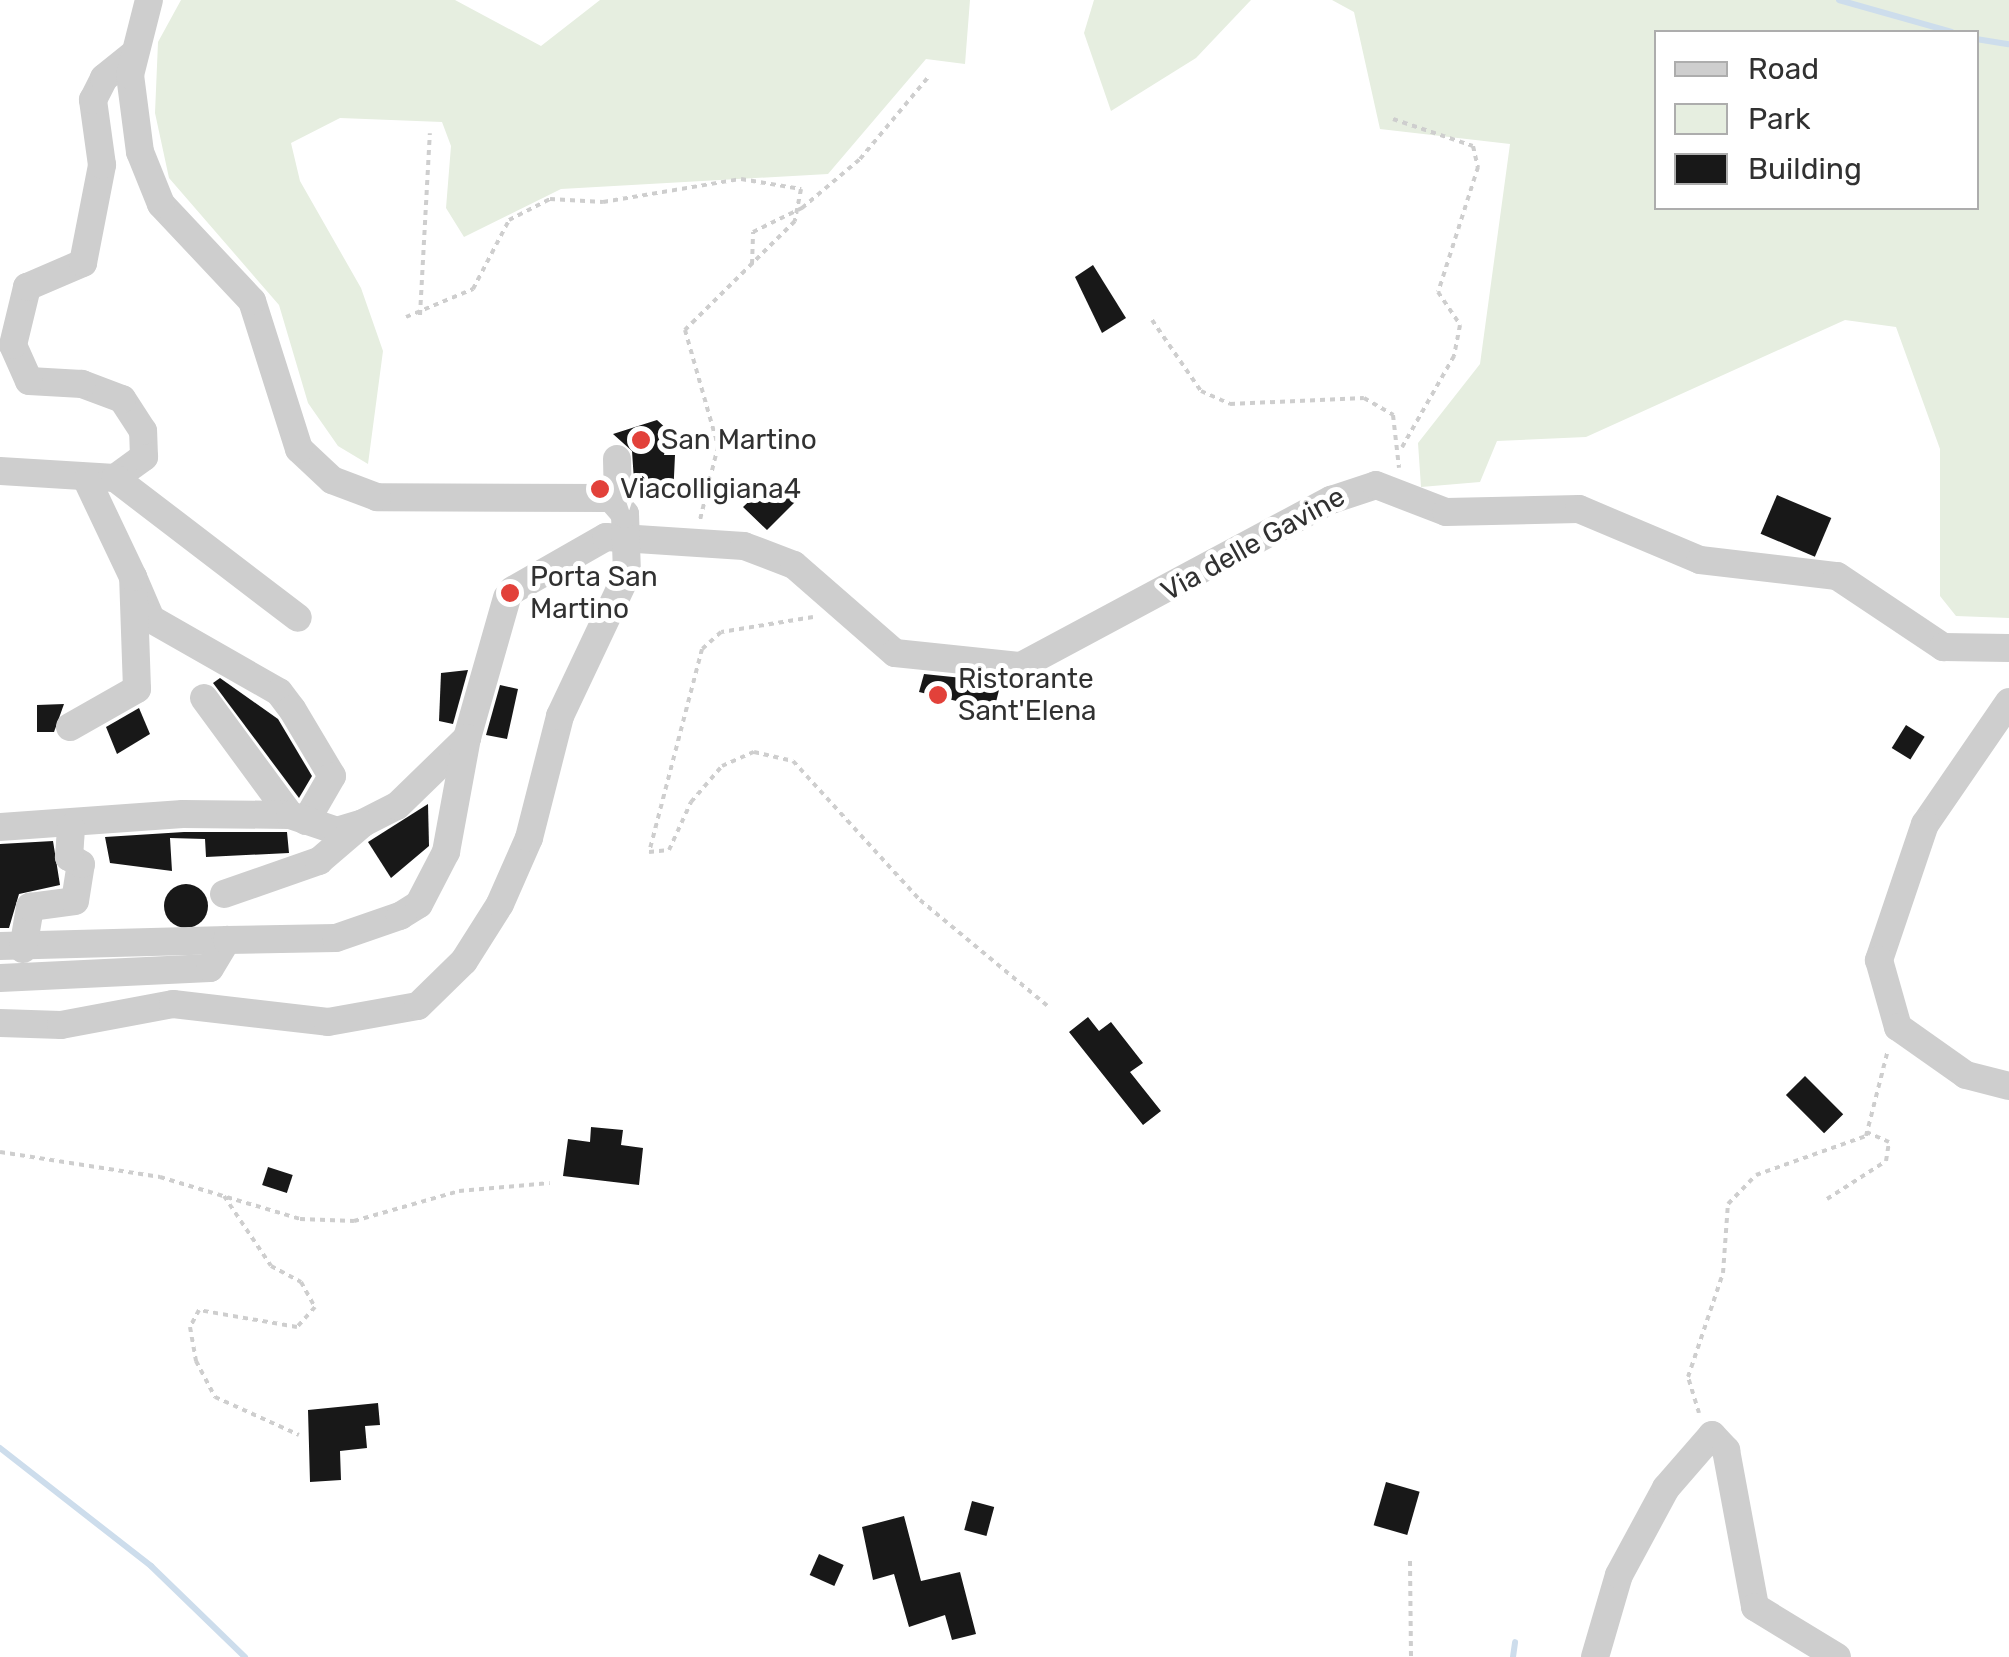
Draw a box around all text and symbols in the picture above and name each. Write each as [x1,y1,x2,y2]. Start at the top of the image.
legend [1654,30,1979,210]
text: Road [1748,51,1819,87]
text: Park [1748,101,1810,137]
text: Building [1748,151,1862,187]
place label: San Martino [661,423,817,457]
marker: San Martino [630,429,652,451]
place label: Viacolligiana4 [620,472,801,506]
marker: Viacolligiana4 [589,478,611,500]
street label: Via delle Gavine [1155,480,1351,608]
place label: Porta San Martino [530,560,658,626]
marker: Porta San Martino [499,582,521,604]
place label: Ristorante Sant'Elena [958,662,1097,728]
marker: Ristorante Sant'Elena [927,684,949,706]

